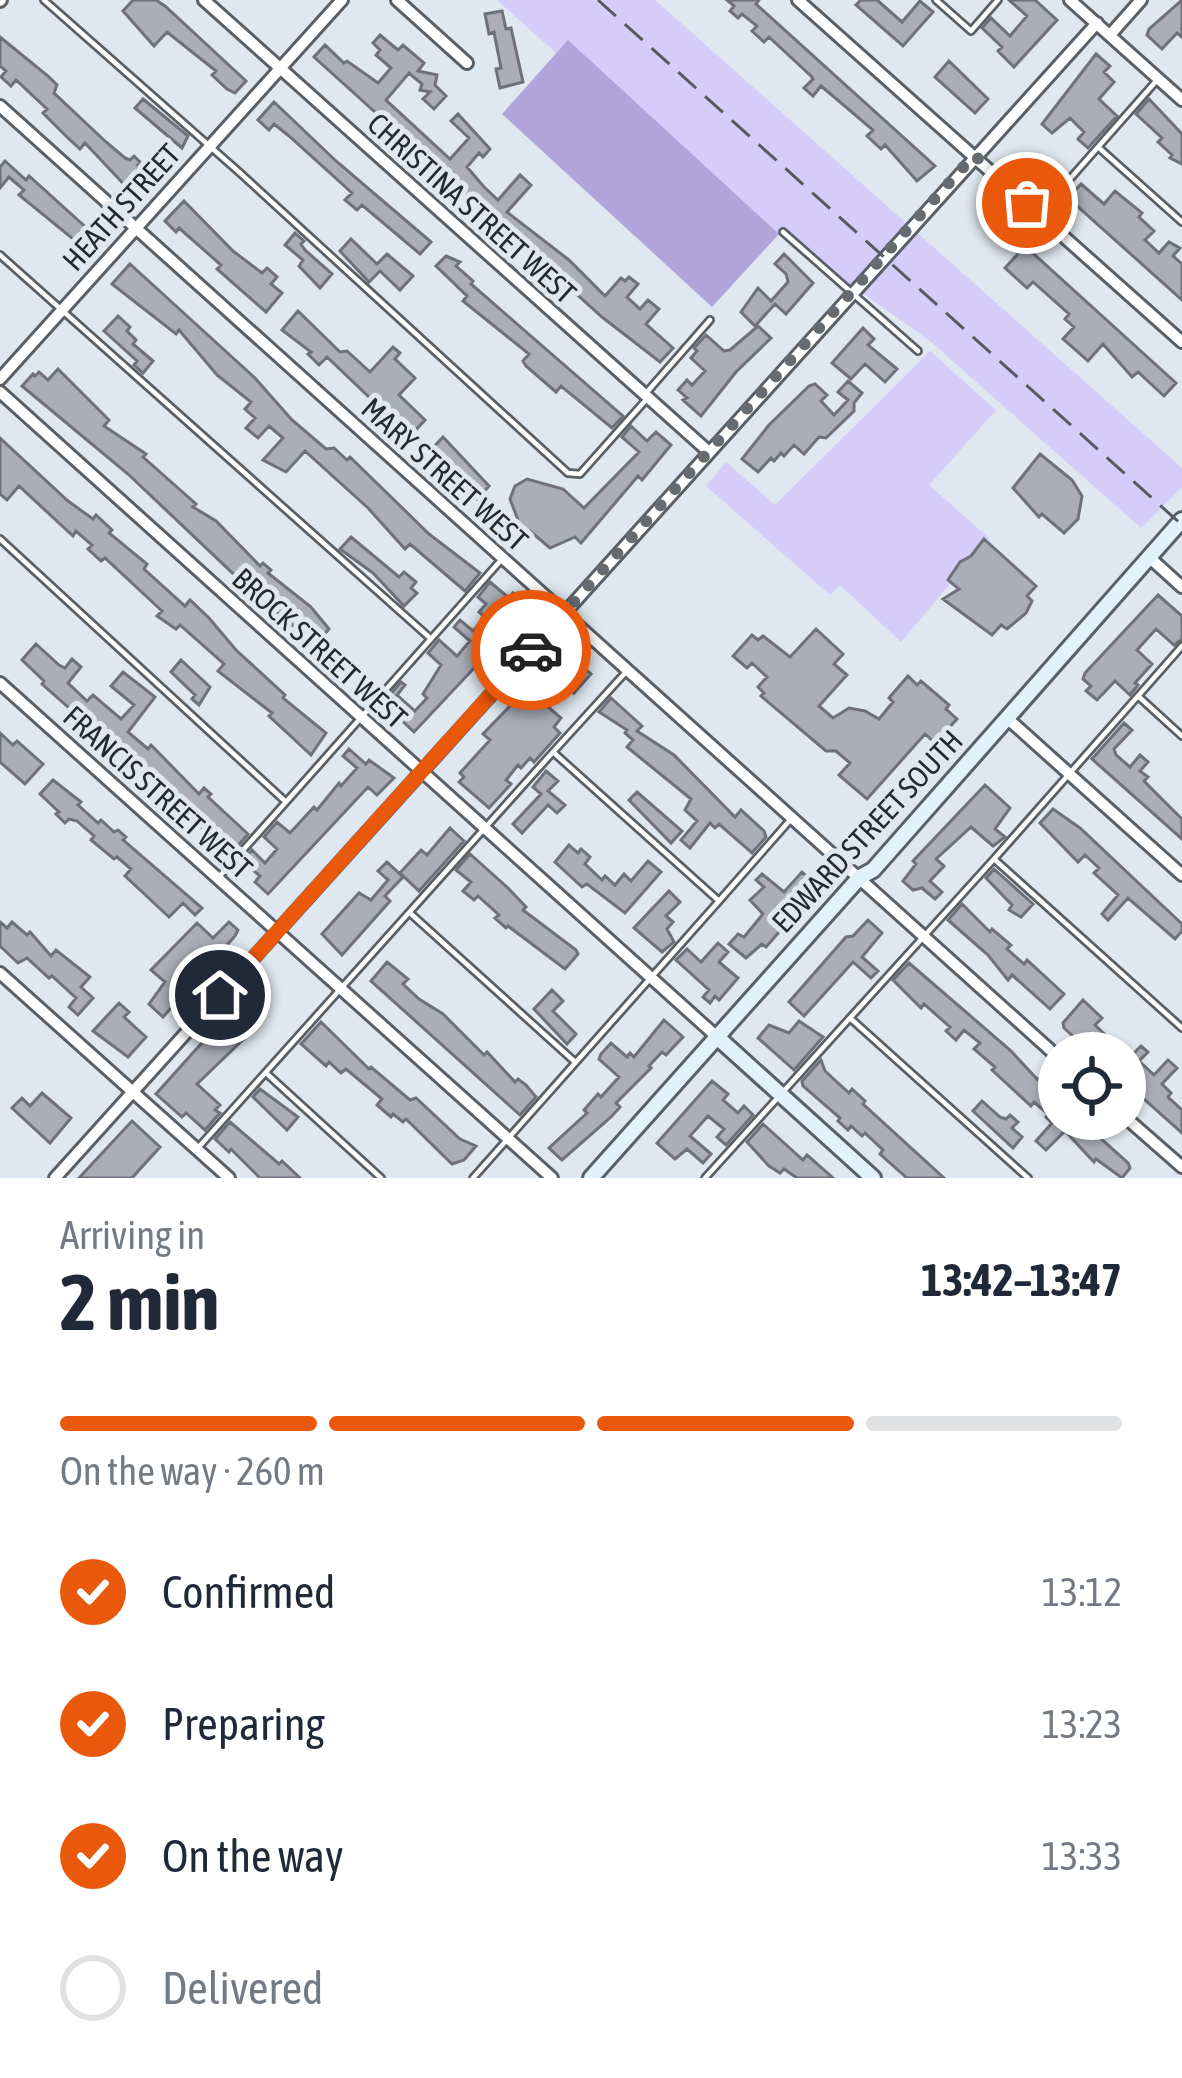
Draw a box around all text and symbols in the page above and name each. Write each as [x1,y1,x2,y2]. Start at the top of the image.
street label: CHRISTINA STREET WEST [361,106,583,310]
street label: HEATH STREET [56,137,186,277]
pin [976,152,1078,254]
icon: bag [994,170,1060,236]
street label: MARY STREET WEST [355,391,535,557]
street label: BROCK STREET WEST [226,561,414,735]
courier [471,590,591,710]
icon: car [498,617,564,683]
street label: FRANCIS STREET WEST [57,699,259,885]
street label: EDWARD STREET SOUTH [765,723,969,939]
pin [169,944,271,1046]
icon: home [187,962,253,1028]
map controls [1038,1032,1146,1140]
button: locate [1038,1032,1146,1140]
text: Arriving in [60,1213,205,1257]
text: 13:42–13:47 [921,1254,1122,1306]
text: 2 min [60,1257,219,1347]
text: On the way · 260 m [60,1449,325,1493]
icon: check [60,1559,126,1625]
text: Confirmed [162,1566,335,1618]
text: 13:12 [1042,1570,1122,1614]
icon: check [60,1691,126,1757]
text: Preparing [162,1698,325,1750]
text: 13:23 [1042,1702,1122,1746]
icon: check [60,1823,126,1889]
text: On the way [162,1830,344,1882]
text: 13:33 [1042,1834,1122,1878]
text: Delivered [162,1962,323,2014]

